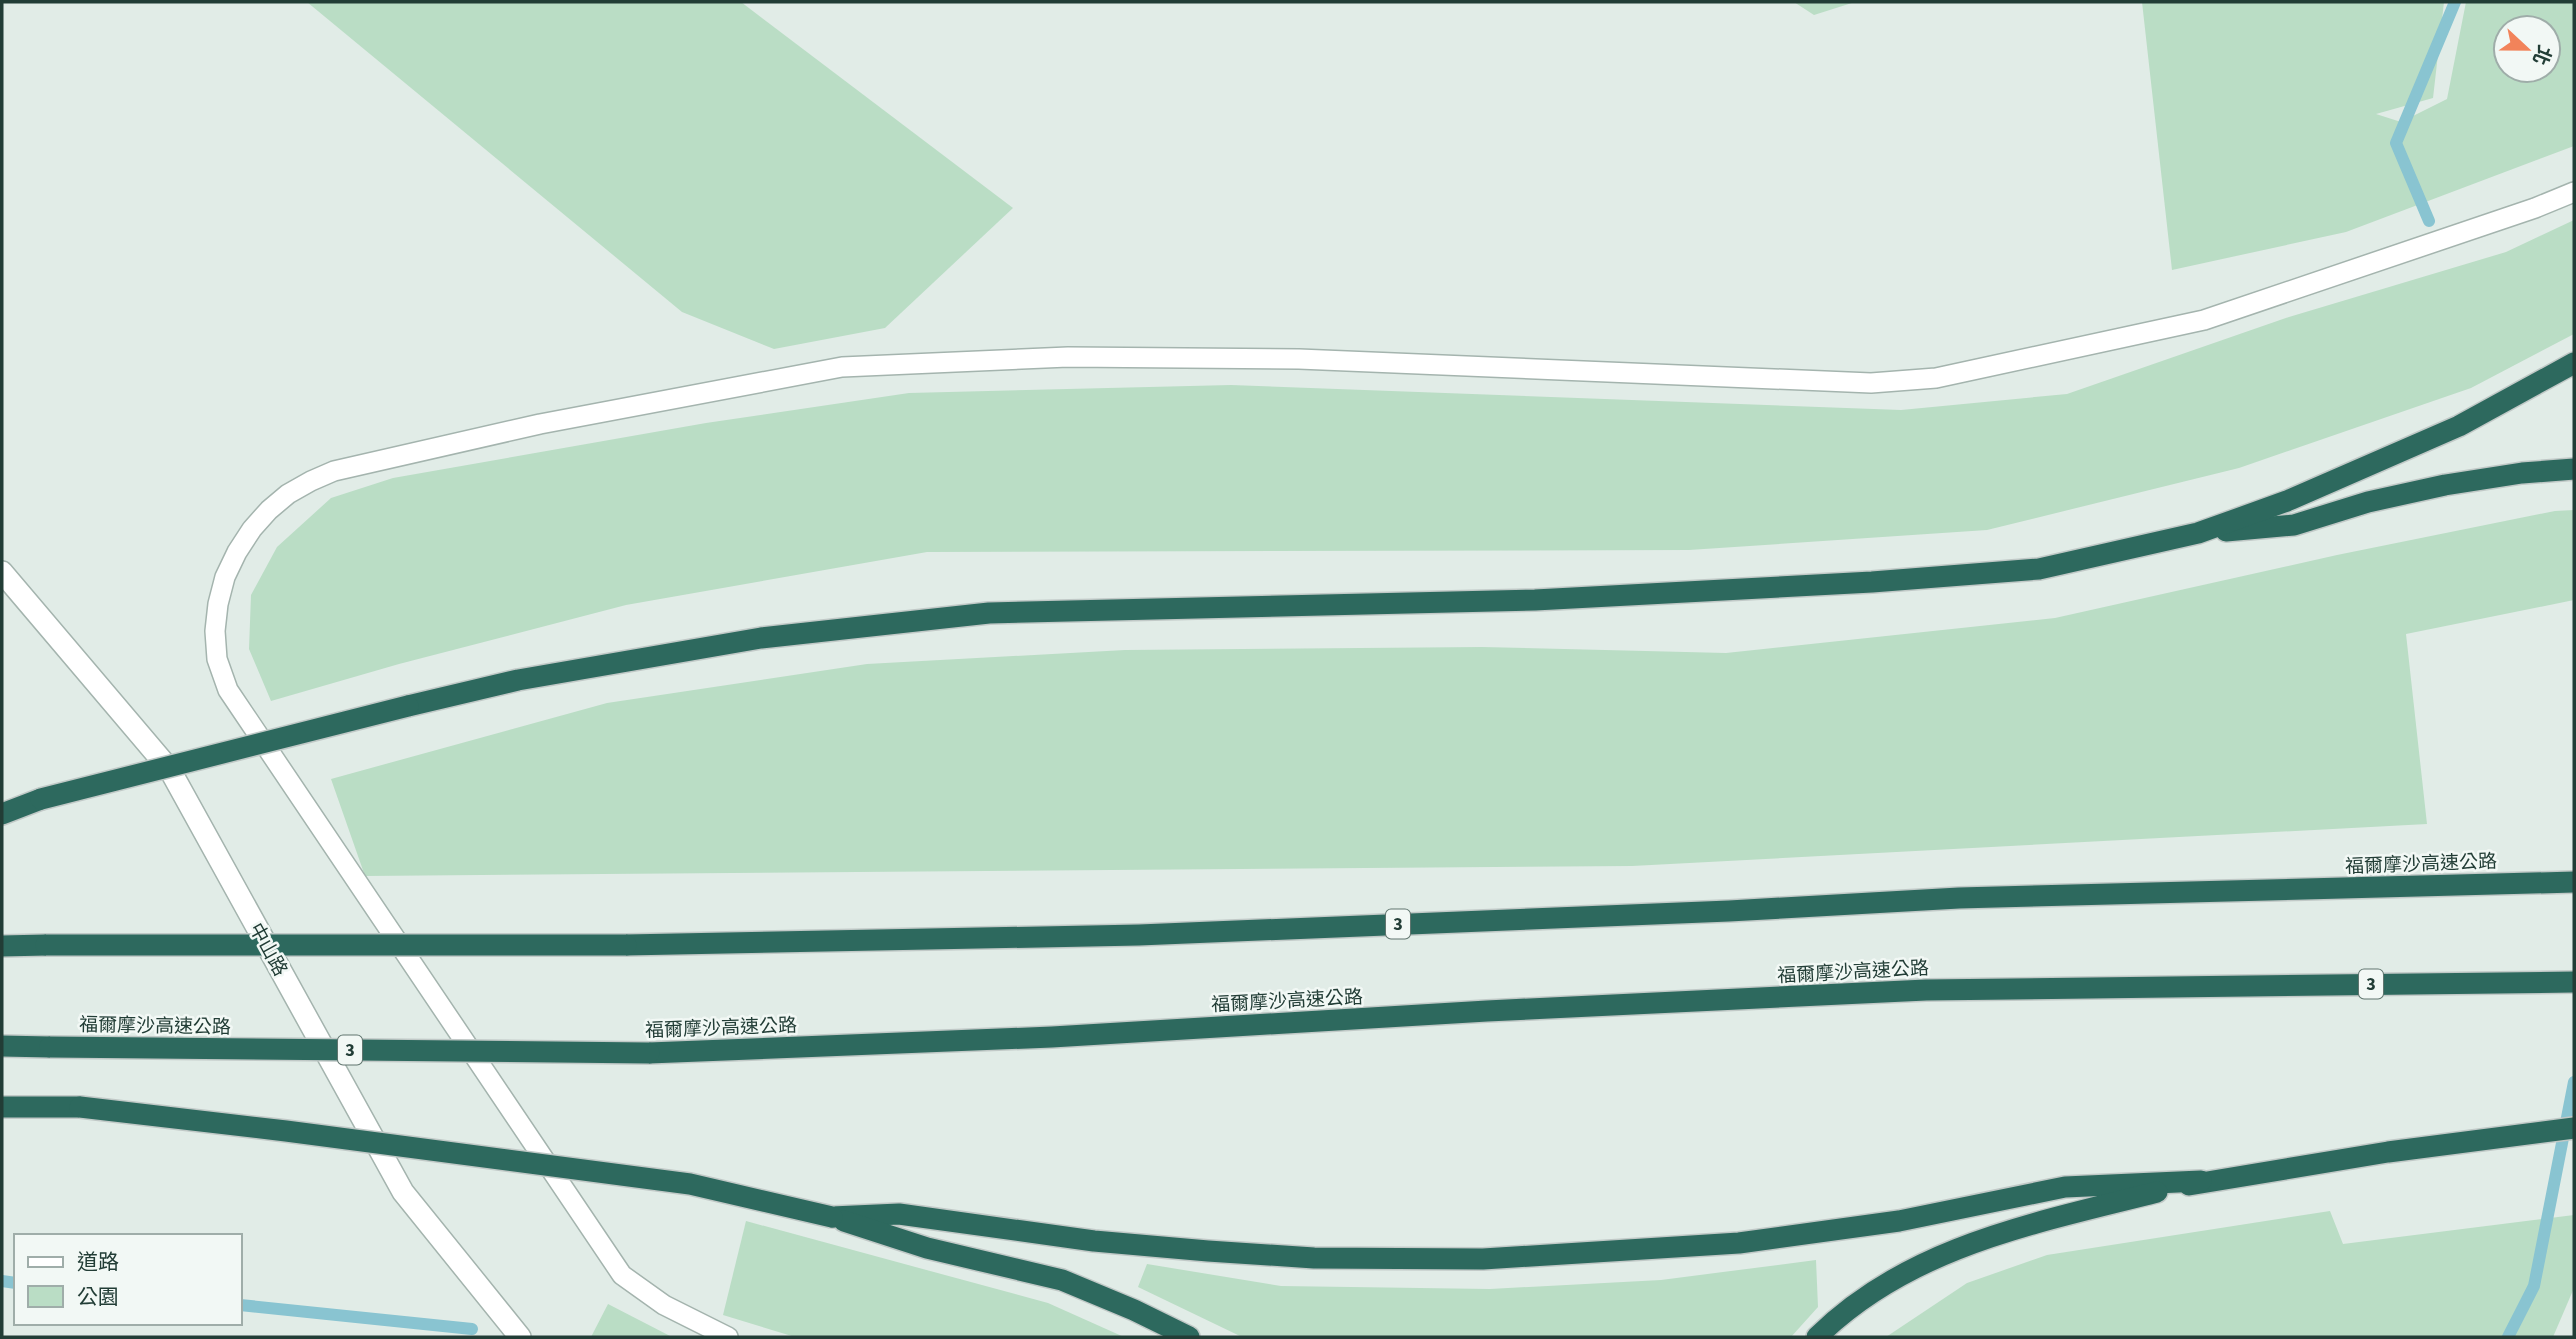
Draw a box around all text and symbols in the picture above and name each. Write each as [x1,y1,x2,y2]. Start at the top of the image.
north arrow [2492,14,2562,84]
text: 北 [2525,41,2557,69]
street label: 福爾摩沙高速公路 [2345,848,2497,881]
road number: 3 [1386,909,1410,939]
street label: 中山路 [242,918,293,981]
street label: 福爾摩沙高速公路 [1776,955,1930,990]
road number: 3 [2359,970,2383,999]
street label: 福爾摩沙高速公路 [1210,984,1364,1019]
street label: 福爾摩沙高速公路 [79,1012,231,1041]
street label: 福爾摩沙高速公路 [645,1012,797,1045]
road number: 3 [338,1036,362,1064]
legend [14,1234,242,1325]
text: 道路 [77,1247,119,1277]
text: 公園 [77,1282,119,1312]

